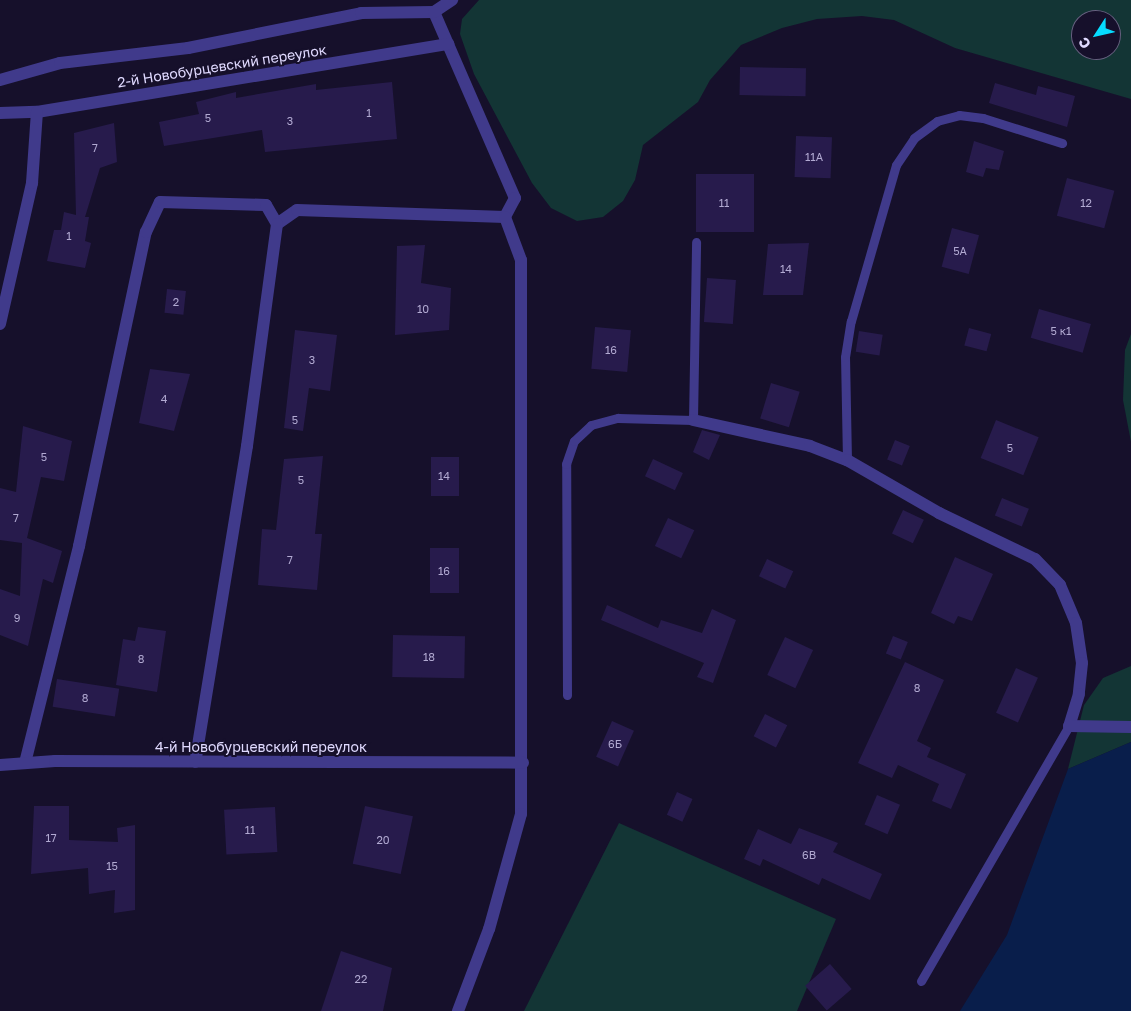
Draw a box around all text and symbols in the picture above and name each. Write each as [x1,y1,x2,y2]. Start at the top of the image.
north arrow [1071,10,1121,60]
text: С [1074,34,1094,52]
street label: 2-й Новобурцевский переулок [116,41,328,91]
house number: 1 [366,106,372,120]
house number: 5 [205,111,211,125]
house number: 3 [287,114,293,128]
house number: 7 [92,141,98,155]
house number: 11А [805,150,823,164]
house number: 11 [719,196,729,210]
house number: 12 [1080,196,1092,210]
house number: 1 [66,229,72,243]
house number: 5А [953,244,967,258]
house number: 14 [780,262,792,276]
house number: 2 [173,295,179,309]
house number: 10 [417,302,429,316]
house number: 5 к1 [1051,324,1071,338]
house number: 16 [605,343,617,357]
house number: 3 [309,353,315,367]
house number: 4 [161,392,167,406]
house number: 5 [292,413,298,427]
house number: 5 [1007,441,1013,455]
house number: 5 [41,450,47,464]
house number: 14 [438,469,450,483]
house number: 5 [298,473,304,487]
house number: 7 [13,511,19,525]
house number: 7 [287,553,293,567]
house number: 16 [438,564,450,578]
house number: 9 [14,611,20,625]
house number: 18 [423,650,435,664]
house number: 8 [138,652,144,666]
house number: 8 [914,681,920,695]
house number: 8 [82,691,88,705]
house number: 6Б [608,737,622,751]
street label: 4-й Новобурцевский переулок [155,739,367,755]
house number: 11 [245,823,255,837]
house number: 17 [45,831,57,845]
house number: 20 [376,833,390,847]
house number: 6В [802,848,816,862]
house number: 15 [106,859,118,873]
house number: 22 [355,972,367,986]

